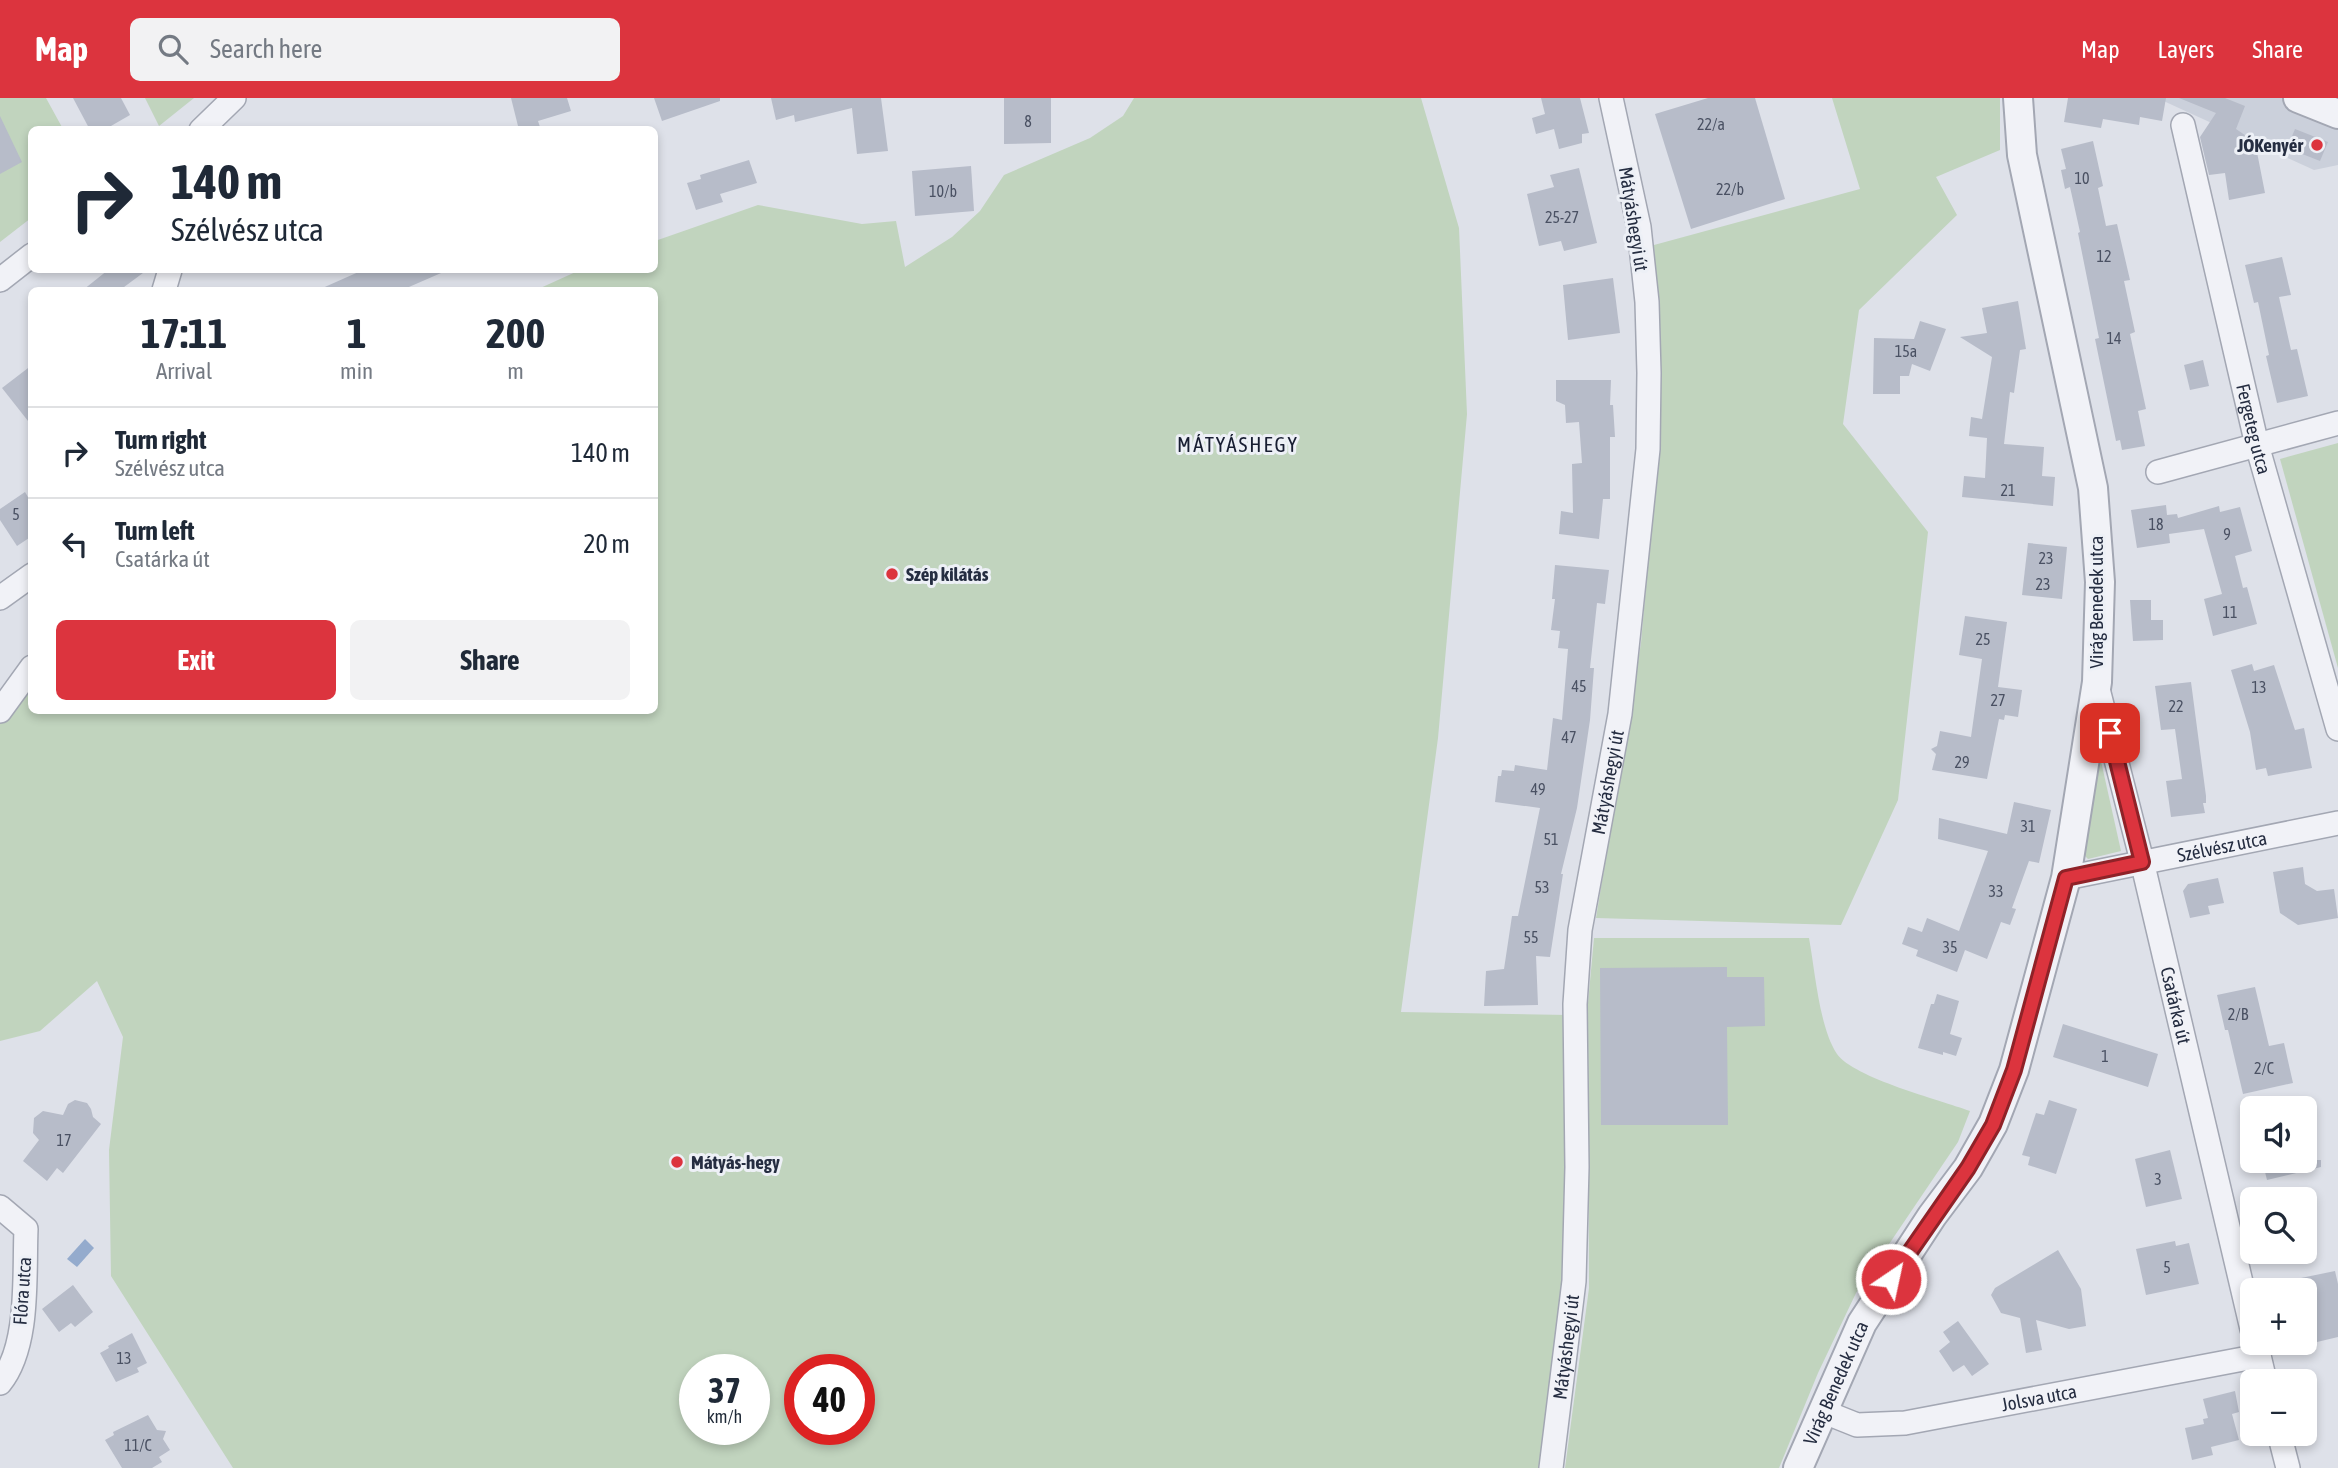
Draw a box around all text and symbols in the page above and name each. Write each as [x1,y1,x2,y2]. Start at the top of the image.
search box [130,18,620,81]
text: Map [35,30,88,68]
icon: search [154,30,192,68]
text: Search here [210,34,322,64]
text: Map [2081,36,2120,63]
text: Layers [2158,36,2214,63]
text: Share [2252,36,2303,63]
house number: 8 [1024,112,1032,130]
house number: 22/a [1697,115,1725,133]
place label: JÓKenyér [2236,134,2303,156]
marker: JÓKenyér [2309,137,2325,153]
text: 140 m [171,153,282,209]
icon: right [56,154,147,245]
street label: Mátyáshegyi út [1615,165,1653,273]
house number: 10 [2074,169,2090,187]
house number: 22/b [1716,180,1744,198]
house number: 10/b [929,182,957,200]
house number: 25-27 [1545,208,1579,226]
text: Szélvész utca [171,211,324,248]
house number: 12 [2096,247,2112,265]
text: 17:11 [141,309,227,357]
text: 1 [347,309,366,357]
text: 200 [486,309,545,357]
house number: 14 [2106,329,2122,347]
house number: 15a [1895,342,1917,360]
text: Arrival [156,358,212,384]
text: min [340,358,373,384]
text: m [507,358,524,384]
street label: Fergeteg utca [2232,381,2276,477]
text: Turn right [115,425,206,455]
district label: MÁTYÁSHEGY [1177,432,1299,456]
icon: right [56,434,94,472]
text: 140 m [571,438,630,468]
text: Szélvész utca [115,455,225,481]
house number: 21 [2000,481,2016,499]
house number: 5 [12,505,20,523]
house number: 18 [2148,515,2164,533]
text: Turn left [115,516,195,546]
icon: left [56,525,94,563]
house number: 9 [2223,525,2231,543]
text: 20 m [583,529,630,559]
street label: Virág Benedek utca [2085,536,2107,668]
text: Csatárka út [115,546,210,572]
house number: 23 [2038,549,2054,567]
place label: Szép kilátás [906,563,989,585]
marker: Szép kilátás [884,566,900,582]
house number: 23 [2035,575,2051,593]
house number: 11 [2222,603,2238,621]
button: Exit [56,620,336,700]
button: Share [350,620,630,700]
house number: 25 [1975,630,1991,648]
house number: 45 [1571,677,1587,695]
house number: 13 [2251,678,2267,696]
house number: 27 [1990,691,2006,709]
house number: 22 [2168,697,2184,715]
pin [2080,703,2140,763]
icon: arrive [2091,714,2129,752]
house number: 47 [1561,728,1577,746]
street label: Mátyáshegyi út [1587,728,1628,836]
house number: 29 [1954,753,1970,771]
house number: 49 [1530,780,1546,798]
house number: 31 [2020,817,2036,835]
street label: Szélvész utca [2175,827,2269,866]
house number: 51 [1543,830,1559,848]
house number: 53 [1534,878,1550,896]
house number: 33 [1988,882,2004,900]
house number: 55 [1523,928,1539,946]
house number: 35 [1942,938,1958,956]
street label: Csatárka út [2156,965,2196,1046]
house number: 2/B [2228,1005,2249,1023]
house number: 1 [2101,1047,2109,1065]
house number: 2/C [2254,1059,2274,1077]
map controls [2240,1096,2317,1446]
button: sound [2240,1096,2317,1173]
house number: 17 [56,1131,72,1149]
place label: Mátyás-hegy [691,1151,780,1173]
marker: Mátyás-hegy [669,1154,685,1170]
house number: 3 [2154,1170,2162,1188]
button: search [2240,1187,2317,1264]
position arrow [1854,1242,1928,1316]
street label: Flóra utca [9,1256,35,1326]
house number: 5 [2163,1258,2171,1276]
button: + [2240,1278,2317,1355]
street label: Mátyáshegyi út [1549,1293,1583,1401]
street label: Virág Benedek utca [1799,1318,1872,1448]
house number: 13 [116,1349,132,1367]
speed limit sign: 40 [784,1354,875,1445]
button: − [2240,1369,2317,1446]
text: 37 [708,1370,741,1410]
street label: Jolsva utca [1999,1380,2078,1416]
text: km/h [707,1406,742,1427]
house number: 11/C [124,1436,152,1454]

